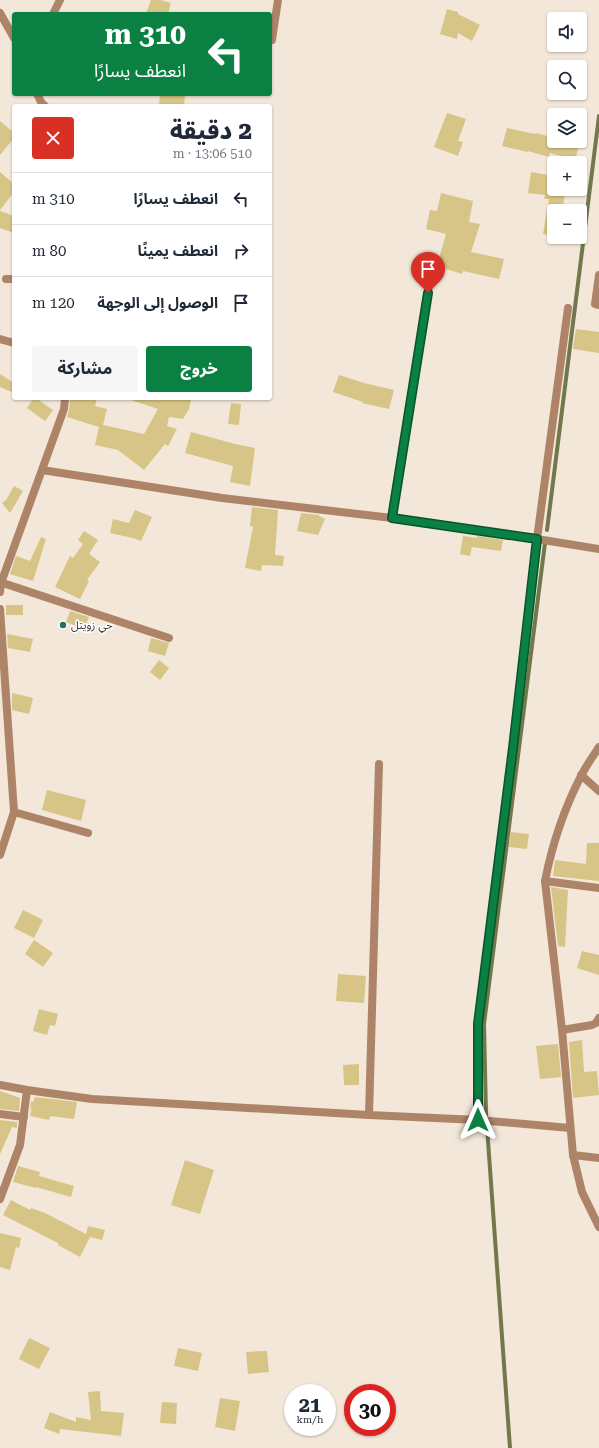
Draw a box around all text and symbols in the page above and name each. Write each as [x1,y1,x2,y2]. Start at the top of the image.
map controls [547,12,587,244]
button: sound [547,12,587,52]
text: 310 m [105,18,186,51]
icon: left [200,28,252,80]
text: انعطف يسارًا [94,60,186,81]
button: search [547,60,587,100]
button: layers [547,108,587,148]
button: close [32,117,74,159]
text: 2 دقيقة [170,117,252,145]
text: 510 m · 13:06 [173,146,252,161]
button: + [547,156,587,196]
icon: left [230,188,252,210]
text: 310 m [32,190,75,208]
text: انعطف يسارًا [134,190,218,208]
button: − [547,204,587,244]
icon: right [230,240,252,262]
text: 80 m [32,242,66,260]
text: انعطف يمينًا [138,242,218,260]
pin [411,252,445,293]
icon: arrive [417,258,439,280]
icon: arrive [230,292,252,314]
text: 120 m [32,294,75,312]
text: الوصول إلى الوجهة [97,294,218,312]
button: مشاركة [32,346,138,392]
button: خروج [146,346,252,392]
place label: حي زويتل [71,619,113,634]
marker: حي زويتل [58,620,68,630]
position arrow [457,1099,499,1141]
speed limit sign: 30 [344,1384,396,1436]
text: 21 [299,1393,321,1417]
text: km/h [297,1414,323,1425]

